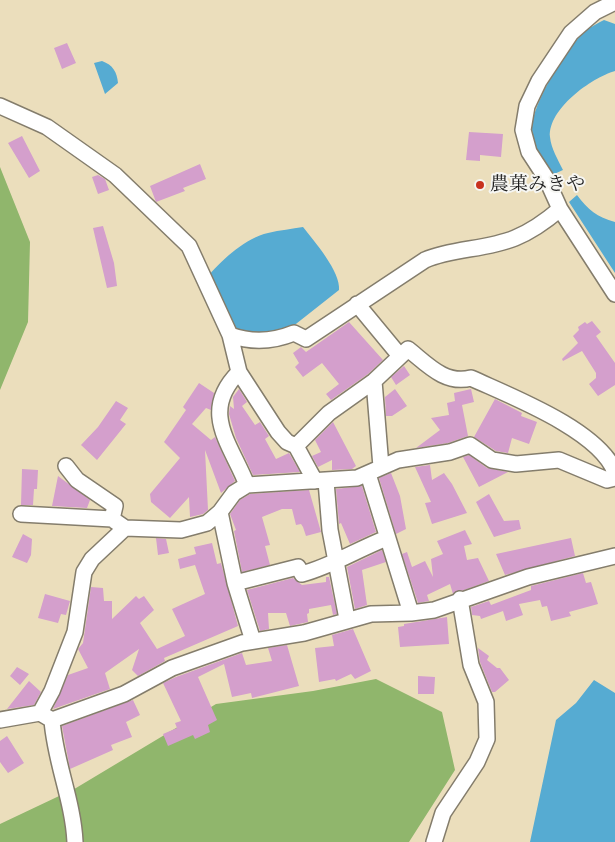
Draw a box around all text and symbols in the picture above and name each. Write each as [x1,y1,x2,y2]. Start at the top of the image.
place label: 農菓みきや [490,174,585,196]
marker: 農菓みきや [474,179,486,191]

